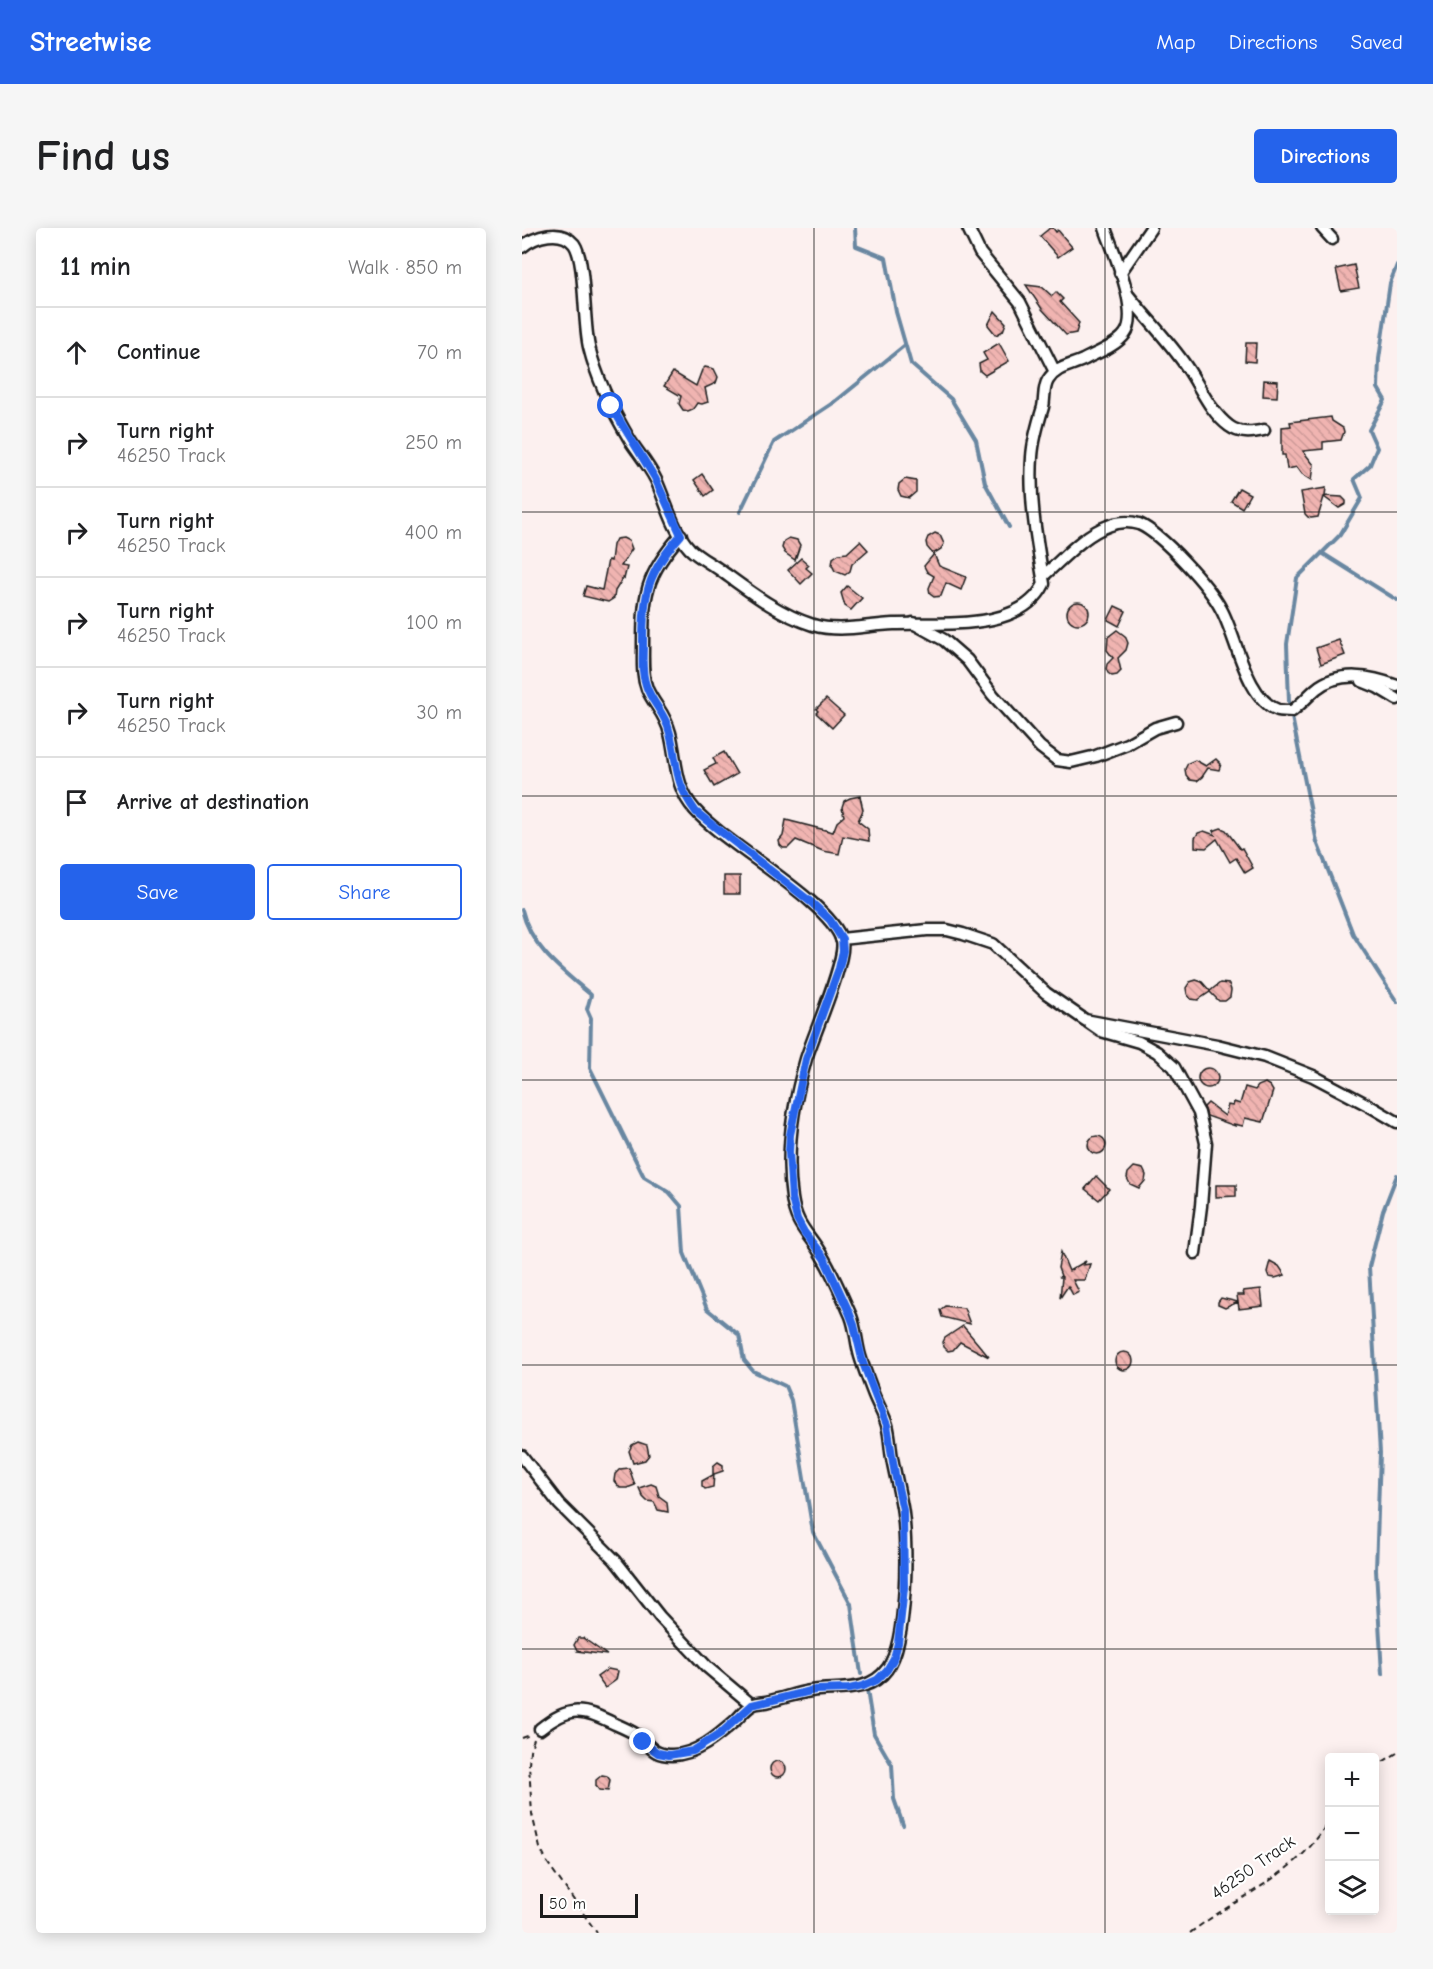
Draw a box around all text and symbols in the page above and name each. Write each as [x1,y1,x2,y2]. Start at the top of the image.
text: Streetwise [30,26,151,58]
text: Map [1156,30,1196,54]
text: Directions [1229,30,1318,54]
text: Saved [1351,30,1403,54]
button: Directions [1254,129,1397,183]
text: Find us [36,132,170,181]
text: 11 min [60,252,131,282]
text: Walk · 850 m [348,256,462,279]
icon: ahead [60,336,93,369]
text: Continue [117,339,200,365]
text: 70 m [417,341,462,364]
route start [597,392,623,418]
text: Turn right [117,418,214,444]
icon: right [60,426,93,459]
text: 250 m [405,431,462,454]
text: 46250 Track [117,444,225,467]
text: Turn right [117,508,214,534]
icon: right [60,516,93,549]
text: 400 m [405,521,462,544]
text: 46250 Track [117,534,225,557]
text: Turn right [117,598,214,624]
icon: right [60,606,93,639]
text: 100 m [407,611,462,634]
text: 46250 Track [117,624,225,647]
text: Turn right [117,688,214,714]
icon: right [60,696,93,729]
text: 30 m [416,701,462,724]
text: 46250 Track [117,714,225,737]
icon: arrive [60,786,93,819]
text: Arrive at destination [117,789,309,815]
button: Save [60,864,255,920]
button: Share [267,864,462,920]
route end [629,1728,655,1754]
map controls [1325,1753,1379,1915]
button: + [1325,1753,1379,1807]
button: − [1325,1807,1379,1861]
street label: 46250 Track [1207,1831,1299,1904]
button: layers [1325,1861,1379,1915]
scale bar [540,1891,638,1918]
text: 50 m [549,1895,586,1913]

